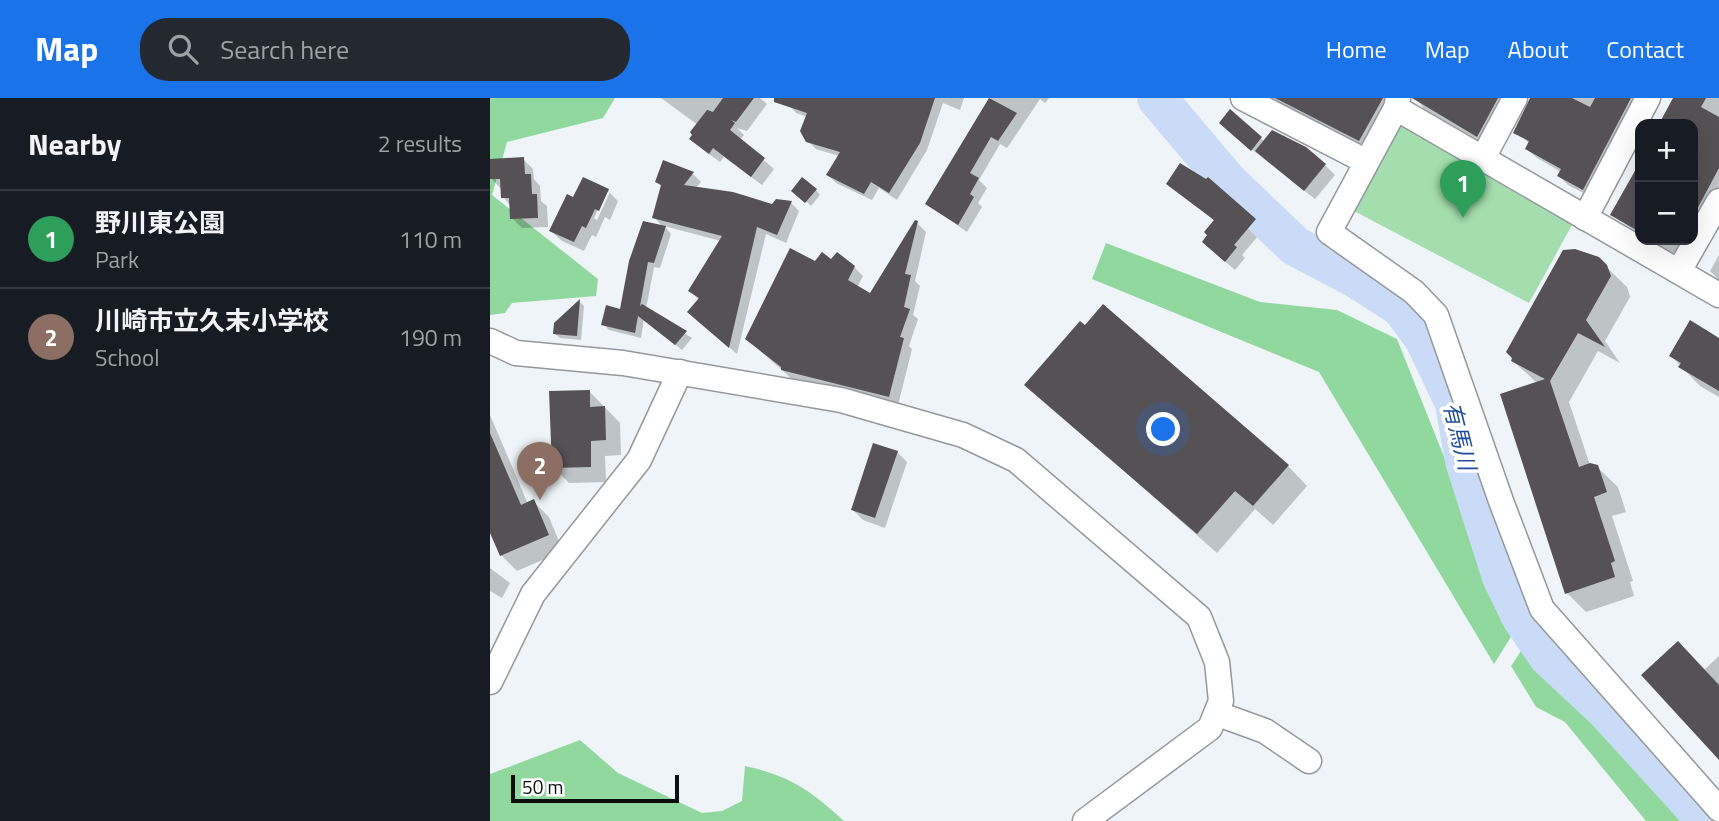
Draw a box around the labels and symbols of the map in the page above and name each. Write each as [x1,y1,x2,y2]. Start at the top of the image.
pin: 1 [1440,160,1486,218]
water label: 有馬川 [1435,398,1486,477]
your location [1146,412,1180,446]
pin: 2 [517,442,563,500]
scale bar [511,772,679,804]

